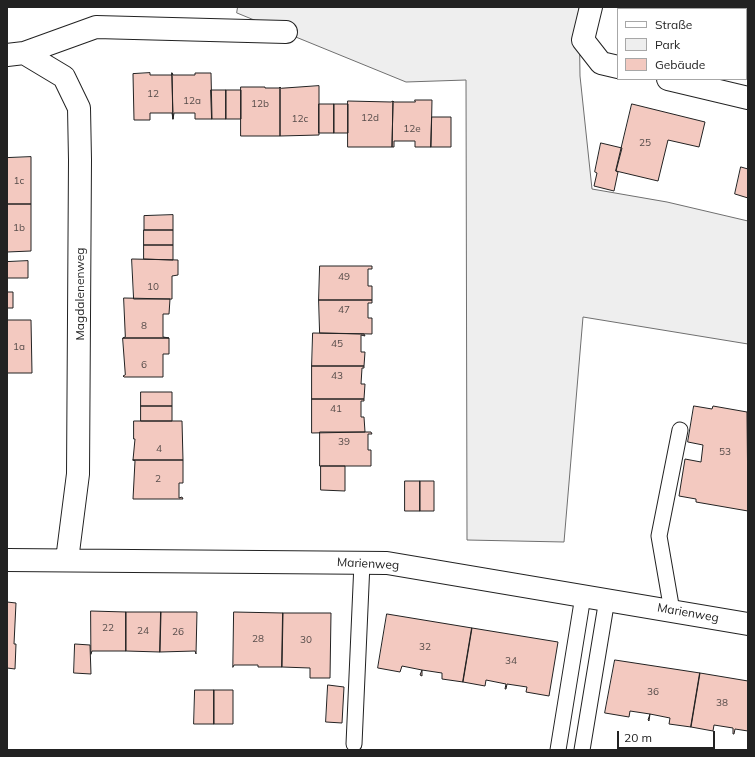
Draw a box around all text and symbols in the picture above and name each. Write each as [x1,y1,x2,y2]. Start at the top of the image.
legend [617,8,747,80]
text: Straße [655,17,692,32]
text: Park [655,37,680,52]
text: Gebäude [655,57,705,72]
house number: 12 [147,88,159,100]
house number: 12a [183,95,201,107]
house number: 12b [251,98,269,110]
house number: 12d [361,112,379,124]
house number: 12c [292,113,308,125]
house number: 12e [403,123,421,135]
house number: 25 [639,137,651,149]
house number: 1c [14,175,24,187]
house number: 1b [13,222,25,234]
street label: Magdalenenweg [73,247,87,341]
house number: 49 [338,271,350,283]
house number: 10 [147,281,159,293]
house number: 47 [338,304,350,316]
house number: 8 [141,320,147,332]
house number: 45 [331,338,343,350]
house number: 1a [13,341,25,353]
house number: 6 [141,359,147,371]
house number: 43 [331,370,343,382]
house number: 41 [330,403,342,415]
house number: 39 [338,436,350,448]
house number: 4 [156,443,162,455]
house number: 53 [719,446,731,458]
house number: 2 [155,473,161,485]
street label: Marienweg [337,555,399,573]
street label: Marienweg [656,600,720,626]
house number: 22 [102,622,114,634]
house number: 24 [137,625,149,637]
house number: 26 [172,626,184,638]
house number: 28 [252,633,264,645]
house number: 30 [300,634,312,646]
house number: 32 [419,641,431,653]
house number: 34 [505,655,517,667]
house number: 36 [647,686,659,698]
house number: 38 [716,697,728,709]
scale bar [619,723,717,749]
text: 20 m [624,730,652,745]

